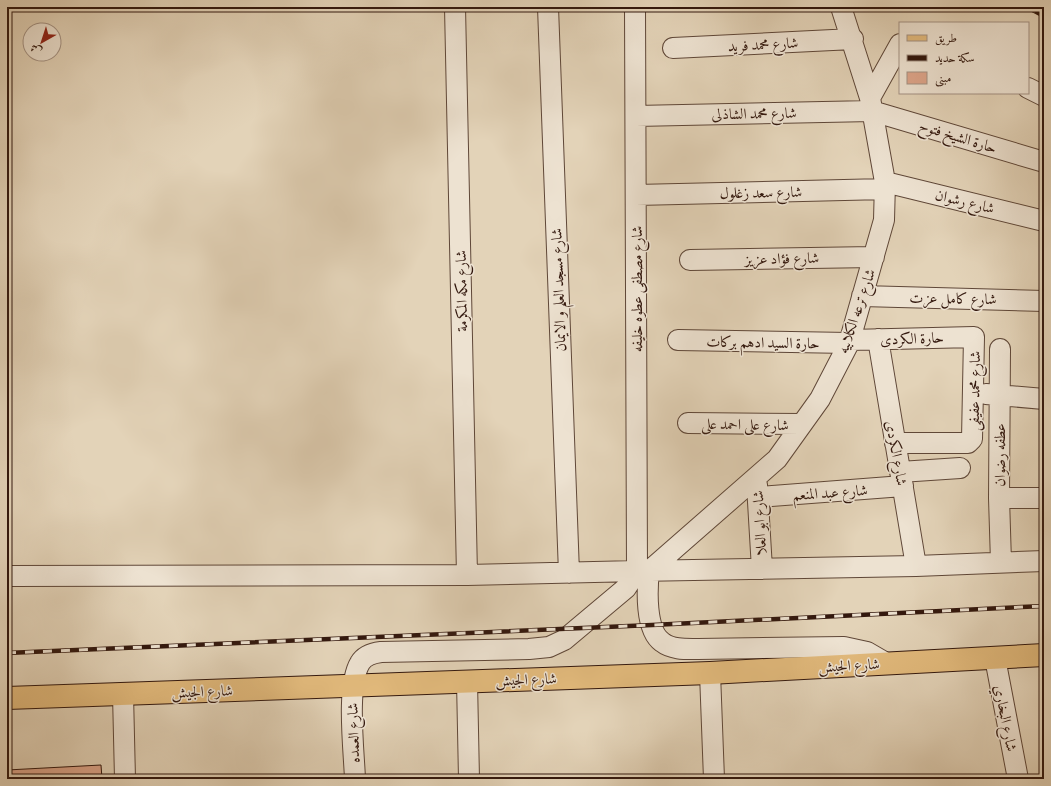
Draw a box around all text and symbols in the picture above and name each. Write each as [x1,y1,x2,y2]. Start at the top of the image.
north arrow [22,22,62,62]
legend [899,22,1029,94]
text: طريق [935,30,957,46]
street label: شارع محمد فريد [727,33,799,59]
text: ش [27,41,44,59]
text: سكة حديد [935,50,975,66]
text: مبنى [935,70,951,87]
street label: شارع محمد الشاذلى [711,103,797,127]
street label: حارة الشيخ فتوح [915,115,999,162]
street label: شارع سعد زغلول [720,182,803,206]
street label: شارع رشوان [932,184,997,221]
street label: شارع مصطفى عطوه خليفه [627,226,650,352]
street label: شارع مسجد العلم و الايمان [546,228,576,352]
street label: شارع فؤاد عزيز [743,248,819,272]
street label: شارع مكه المكرمة [451,250,475,332]
street label: شارع ترعه الكلابيه [833,266,883,357]
street label: شارع كامل عزت [909,288,997,312]
street label: حارة الكردى [880,327,944,350]
street label: حارة السيد ادهم بركات [706,332,820,357]
street label: شارع محمد عفيفى [964,351,988,431]
street label: شارع على احمد على [701,414,789,438]
street label: شارع الكردى [878,419,912,488]
street label: عطفه رضوان [990,423,1009,487]
street label: شارع عبد المنعم [792,480,869,509]
street label: شارع ابو العلا [748,490,774,556]
street label: شارع الجيش [818,654,880,680]
street label: شارع الجيش [495,668,557,694]
street label: شارع الجيش [171,680,233,706]
street label: شارع البخاري [986,683,1022,754]
street label: شارع العمده [342,703,368,763]

